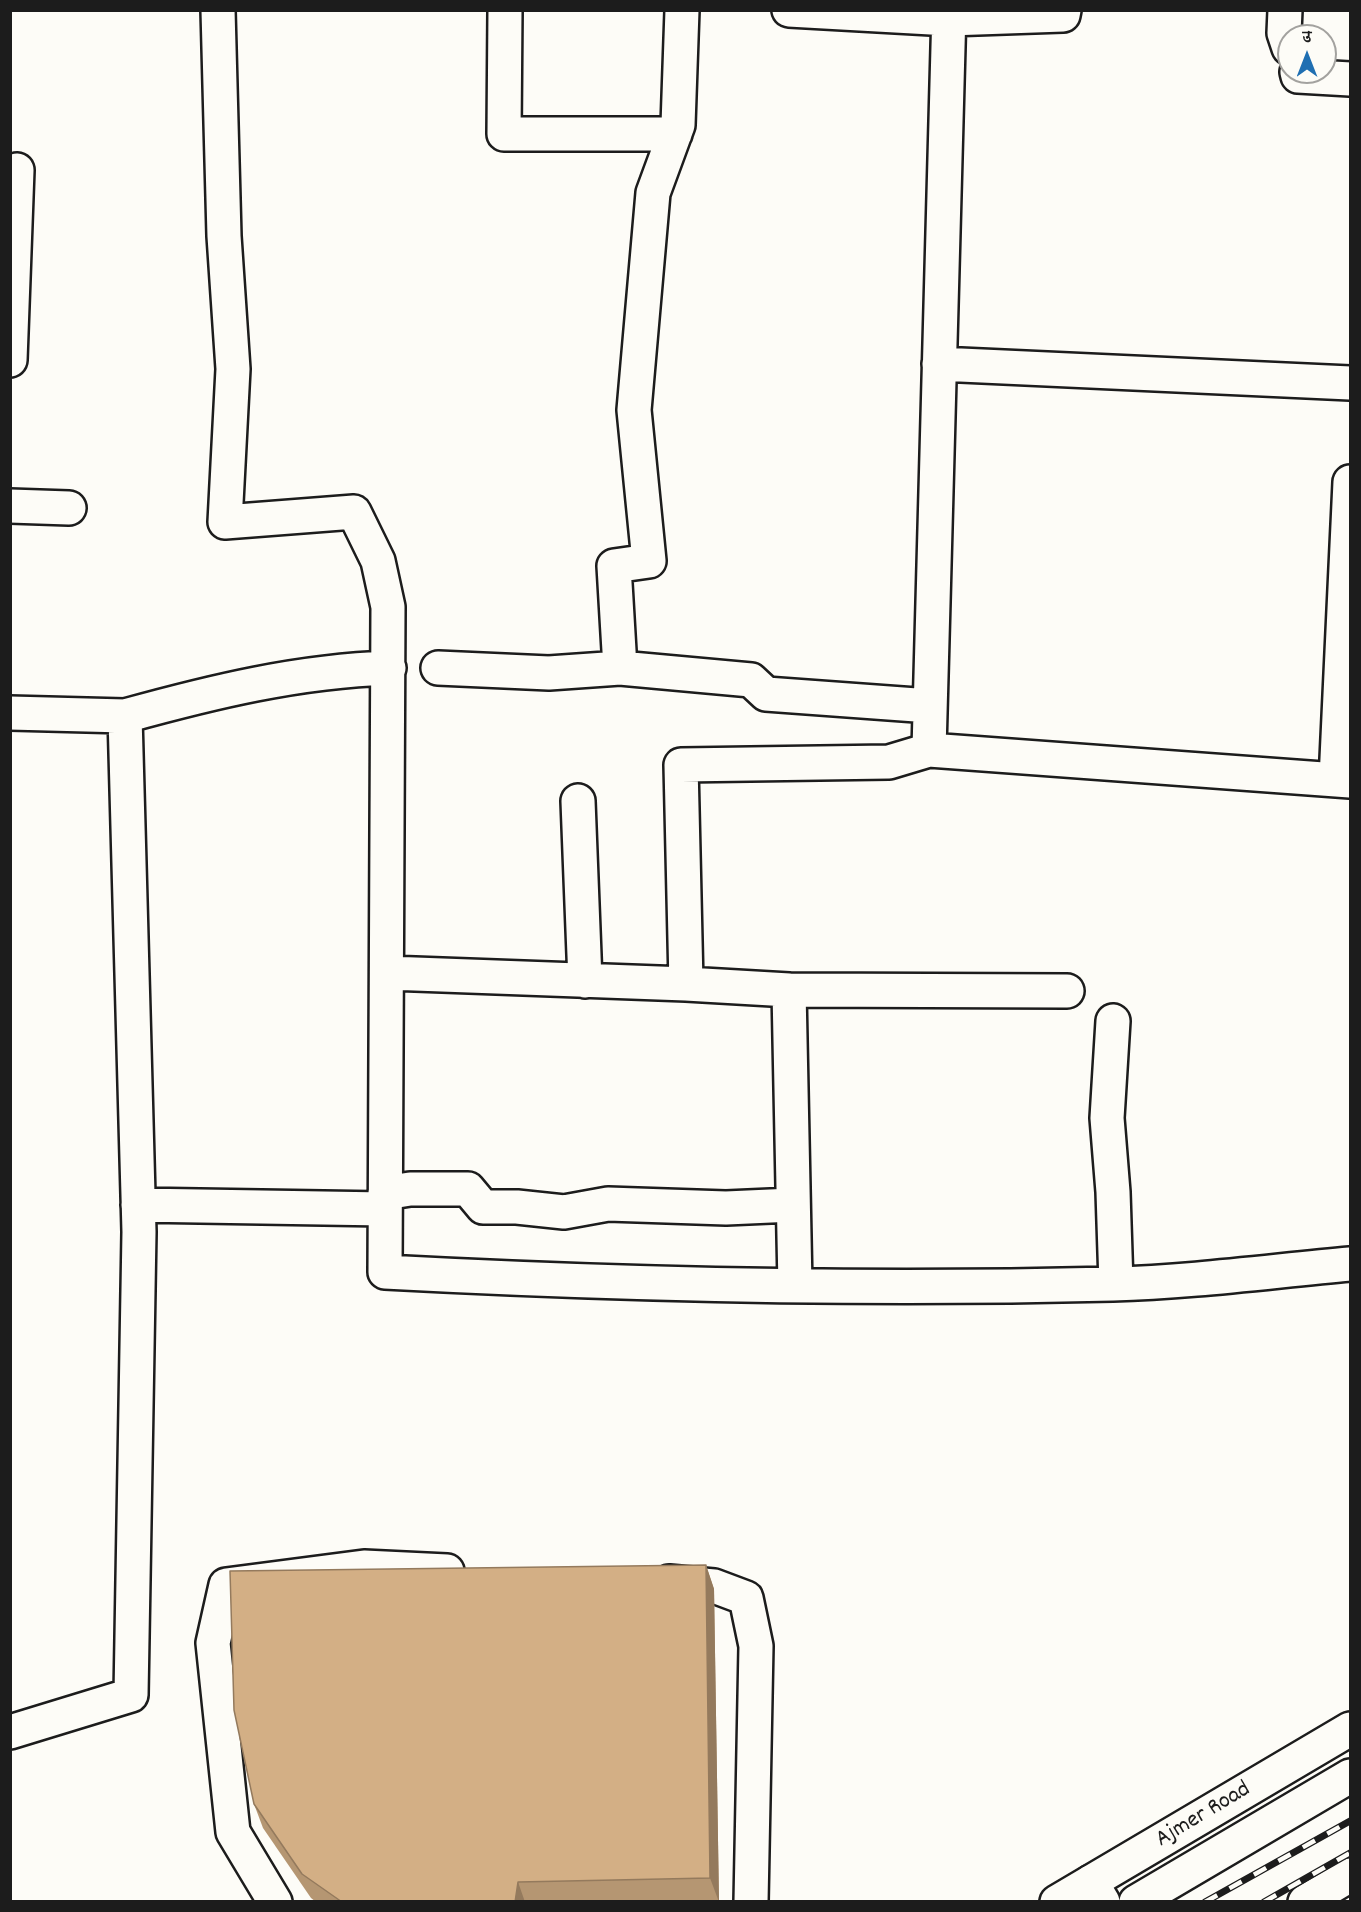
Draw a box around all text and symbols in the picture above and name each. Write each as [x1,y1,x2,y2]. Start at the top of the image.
north arrow [1277,24,1337,84]
text: उ [1302,26,1312,49]
street label: Ajmer Road [1151,1776,1257,1856]

